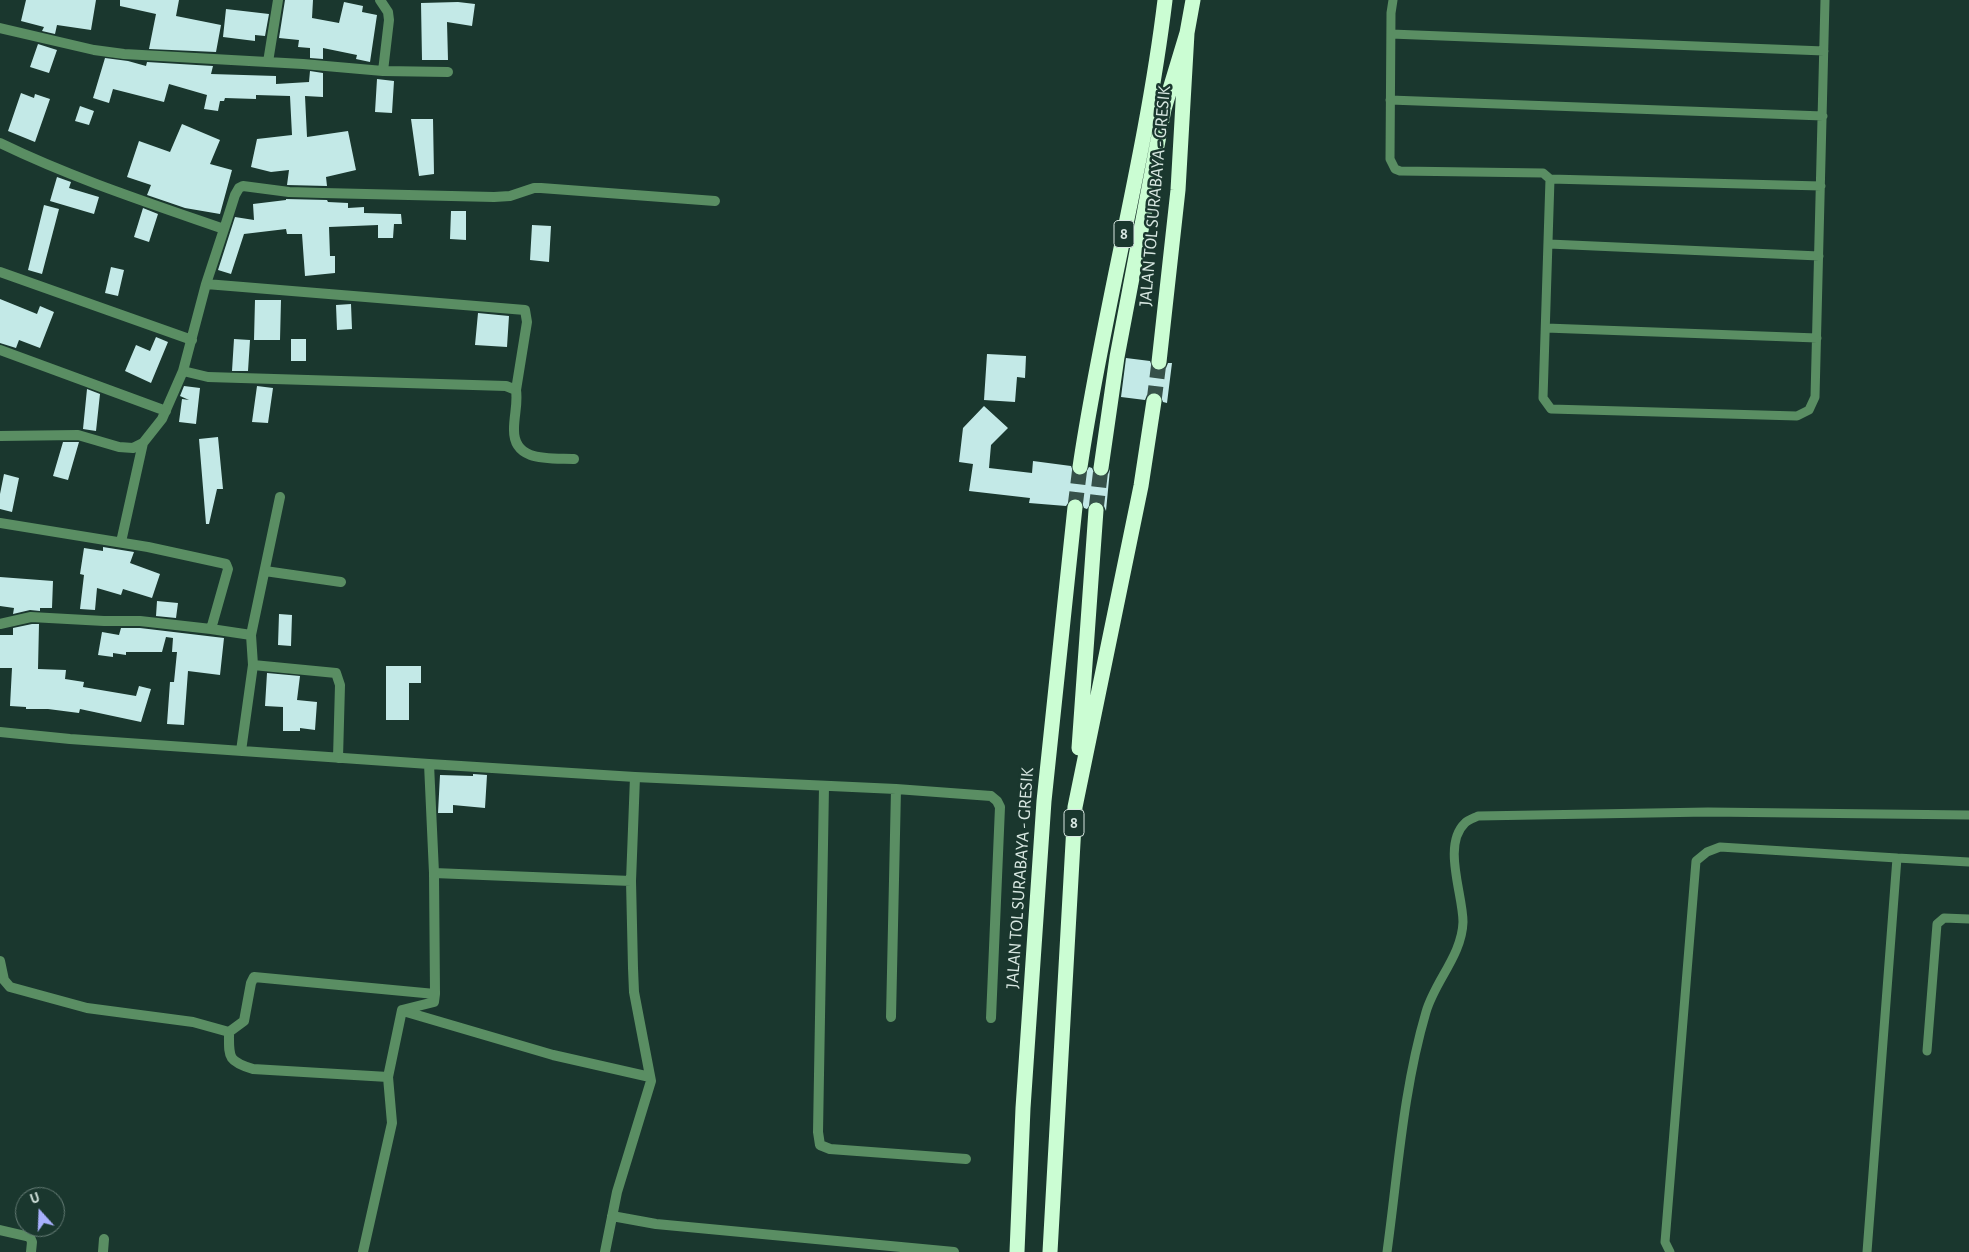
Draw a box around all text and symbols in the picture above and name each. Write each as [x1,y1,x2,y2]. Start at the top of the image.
street label: JALAN TOL SURABAYA - GRESIK [1135,85,1175,307]
road number: 8 [1114,220,1134,248]
street label: JALAN TOL SURABAYA - GRESIK [1001,767,1039,989]
road number: 8 [1064,810,1084,836]
north arrow [15,1187,65,1237]
text: U [29,1191,42,1207]

